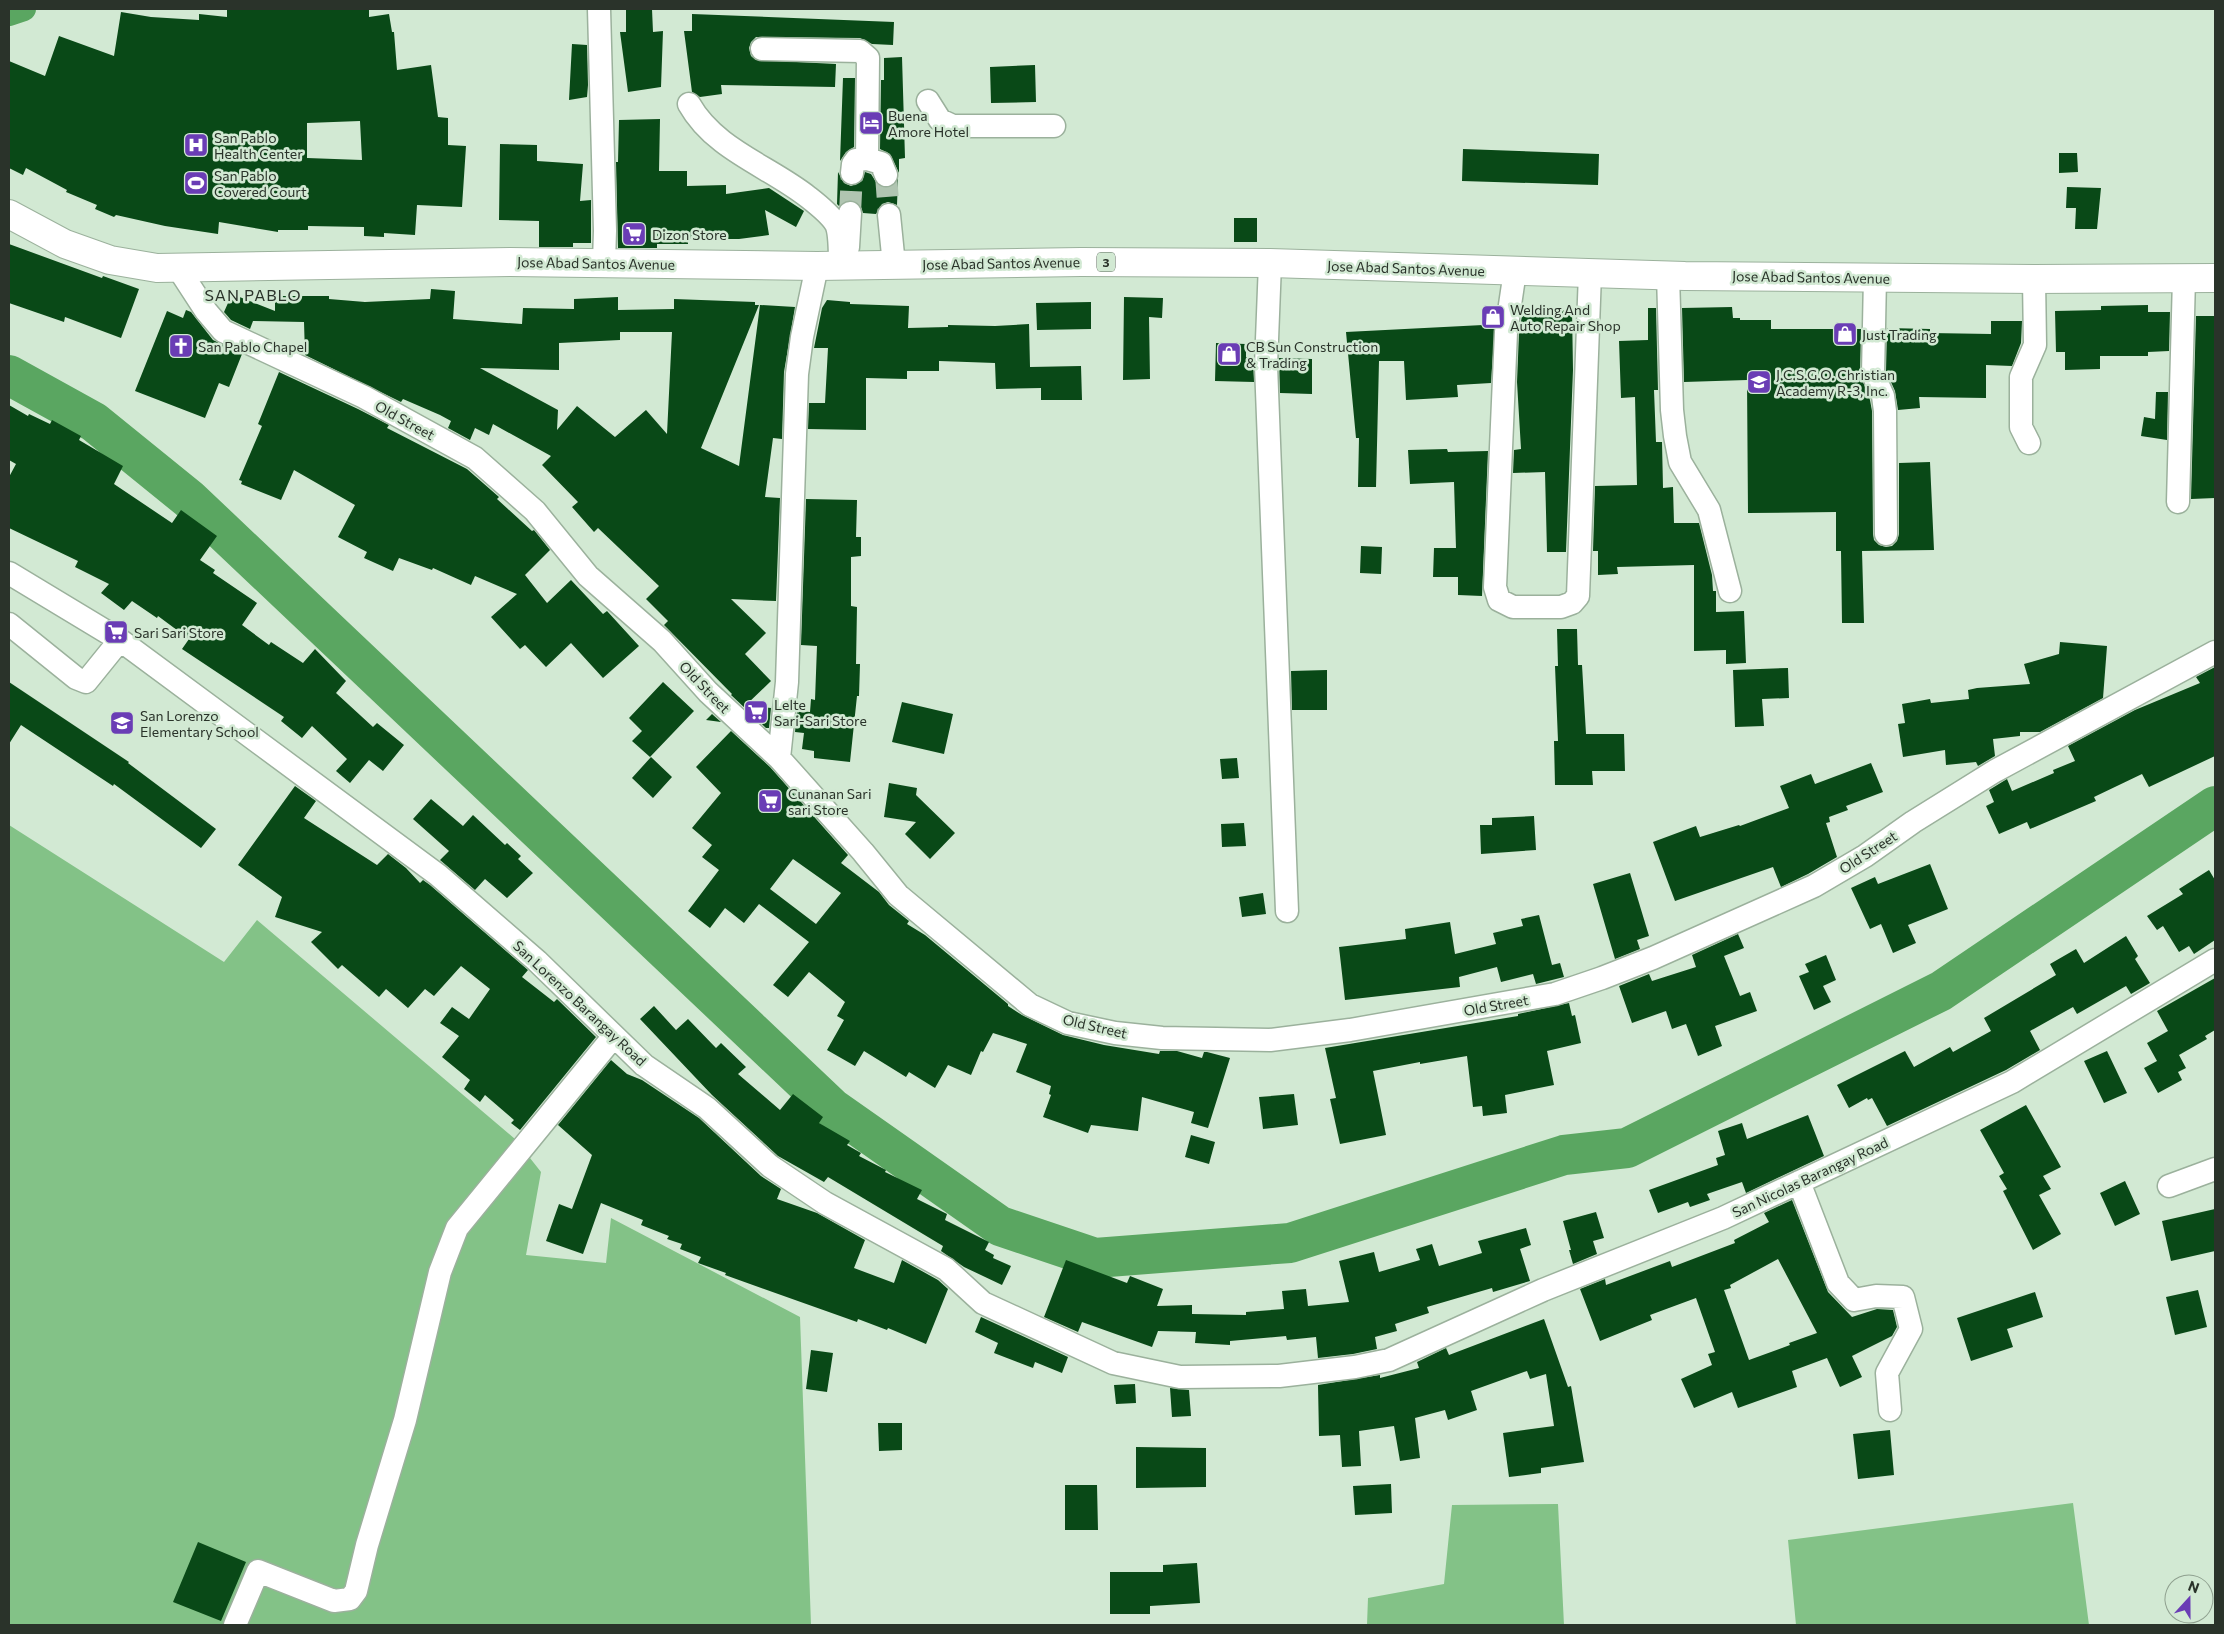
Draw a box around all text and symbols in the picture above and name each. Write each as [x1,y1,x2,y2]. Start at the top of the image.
place label: Buena Amore Hotel [888,107,969,140]
hotel icon: Buena Amore Hotel [858,110,884,136]
place label: San Pablo Health Center [214,129,303,162]
hospital icon: San Pablo Health Center [183,132,209,158]
place label: San Pablo Covered Court [214,167,307,200]
sports icon: San Pablo Covered Court [183,170,209,196]
supermarket icon: Dizon Store [621,221,647,247]
place label: Dizon Store [652,226,727,243]
road number: 3 [1097,252,1115,272]
street label: Jose Abad Santos Avenue [517,253,675,273]
street label: Jose Abad Santos Avenue [922,253,1080,273]
street label: Jose Abad Santos Avenue [1327,257,1485,279]
street label: Jose Abad Santos Avenue [1732,267,1890,287]
district label: SAN PABLO [204,285,302,304]
place label: Welding And Auto Repair Shop [1510,301,1621,334]
shop icon: Welding And Auto Repair Shop [1480,304,1506,330]
shop icon: Just Trading [1832,321,1858,347]
place label: Just Trading [1862,326,1937,343]
church icon: San Pablo Chapel [168,333,194,359]
place label: San Pablo Chapel [198,338,307,355]
place label: CB Sun Construction & Trading [1246,338,1378,371]
shop icon: CB Sun Construction & Trading [1216,341,1242,367]
place label: J.C.S.G.O. Christian Academy R-3, Inc. [1776,366,1895,399]
school or university icon: J.C.S.G.O. Christian Academy R-3, Inc. [1746,369,1772,395]
street label: Old Street [372,397,438,443]
supermarket icon: Sari Sari Store [103,619,129,645]
place label: Sari Sari Store [134,624,224,641]
street label: Old Street [676,658,734,717]
place label: Lelte Sari-Sari Store [774,696,867,729]
supermarket icon: Lelte Sari-Sari Store [743,699,769,725]
place label: San Lorenzo Elementary School [140,707,259,740]
school or university icon: San Lorenzo Elementary School [109,710,135,736]
place label: Cunanan Sari sari Store [788,785,872,818]
supermarket icon: Cunanan Sari sari Store [757,788,783,814]
street label: Old Street [1836,827,1900,877]
street label: San Lorenzo Barangay Road [510,937,650,1069]
street label: Old Street [1462,991,1530,1019]
street label: Old Street [1061,1010,1129,1042]
street label: San Nicolas Barangay Road [1729,1133,1891,1221]
north arrow [2164,1574,2214,1624]
text: N [2186,1577,2202,1596]

